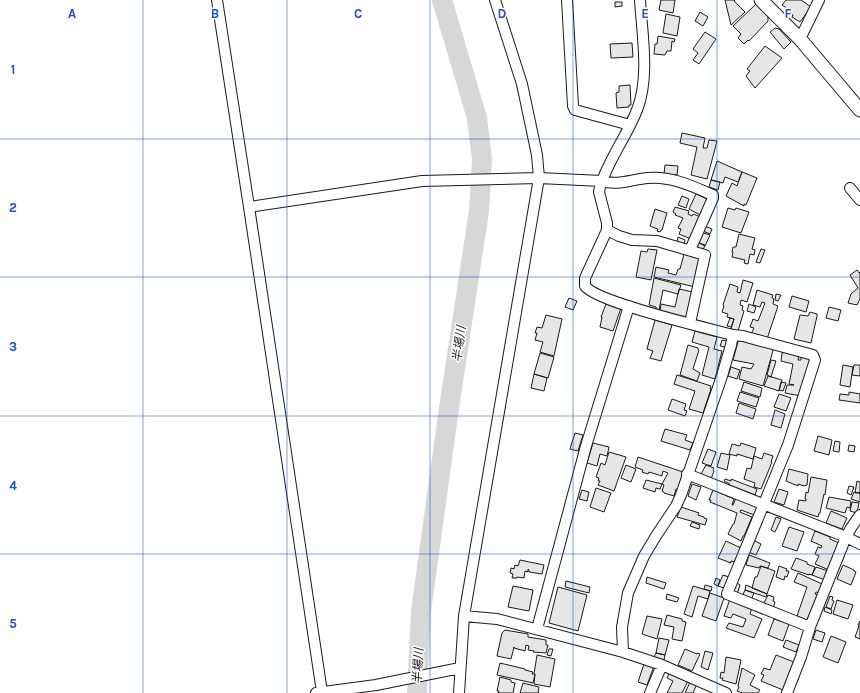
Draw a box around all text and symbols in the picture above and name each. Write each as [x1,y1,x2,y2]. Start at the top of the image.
text: A [68,6,76,21]
text: B [211,6,219,21]
text: C [354,6,362,21]
text: D [498,6,507,21]
text: E [641,6,649,21]
text: F [784,6,792,21]
text: 1 [11,62,15,77]
text: 2 [9,200,17,215]
water label: 半場川 [450,323,469,363]
text: 3 [9,339,17,354]
text: 4 [9,478,17,493]
text: 5 [9,616,17,631]
water label: 半場川 [410,646,426,684]

